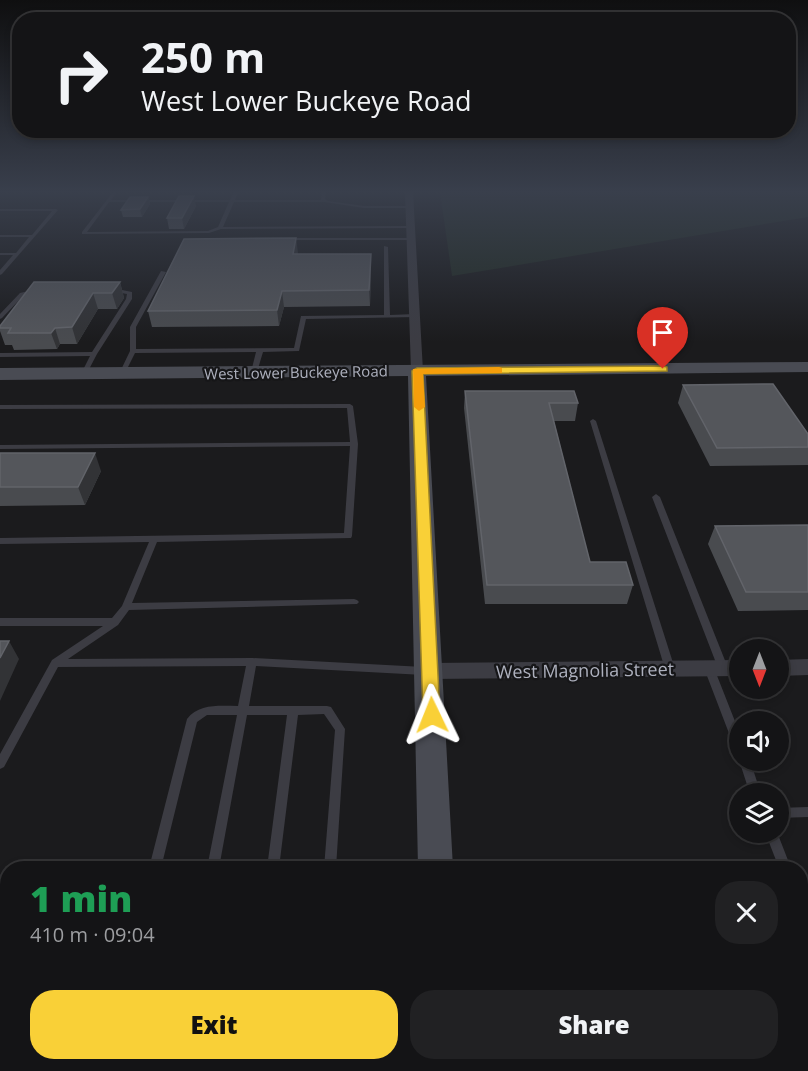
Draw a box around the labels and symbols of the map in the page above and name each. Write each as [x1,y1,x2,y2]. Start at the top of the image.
pin [637,307,688,369]
street label: West Lower Buckeye Road [204,360,388,384]
north arrow [729,639,789,699]
street label: West Magnolia Street [496,656,674,684]
position arrow [400,683,464,747]

